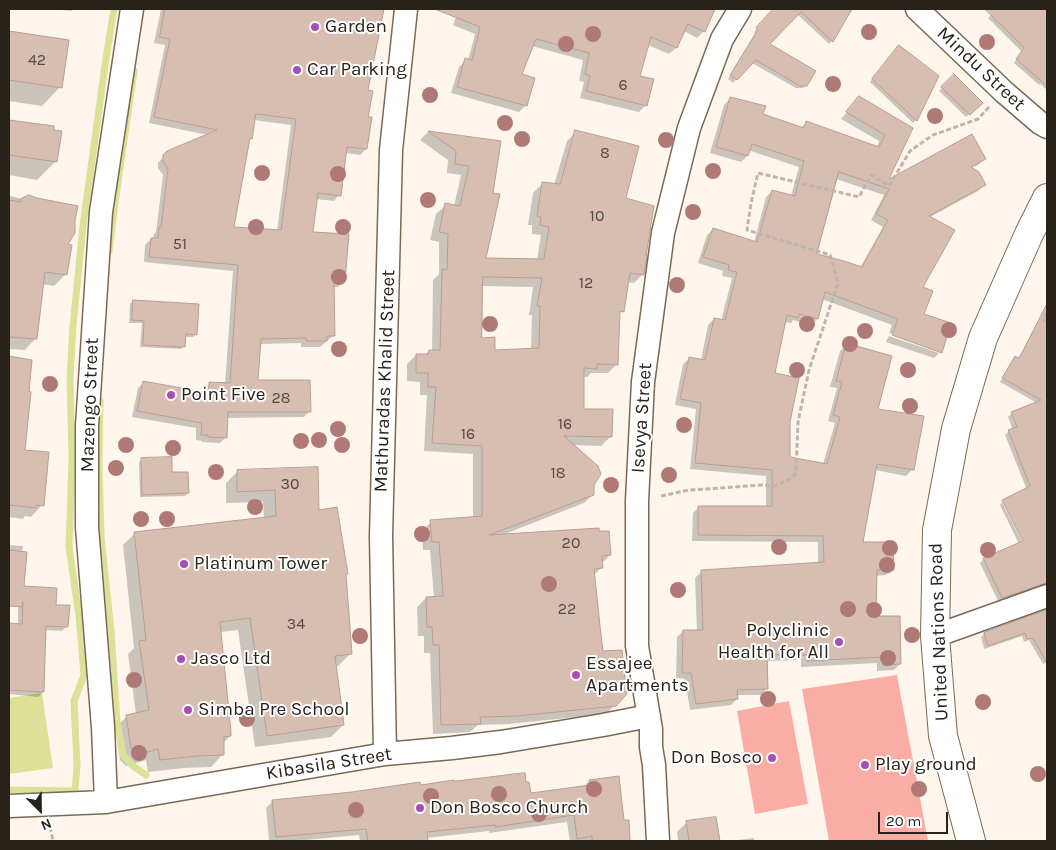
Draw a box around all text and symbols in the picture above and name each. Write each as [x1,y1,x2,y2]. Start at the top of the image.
place label: Garden [325,16,387,38]
marker: Garden [309,21,321,33]
street label: Mindu Street [932,22,1030,116]
house number: 42 [28,50,46,70]
place label: Car Parking [307,59,407,81]
marker: Car Parking [291,64,303,76]
house number: 6 [618,75,628,95]
house number: 8 [600,143,610,163]
house number: 10 [590,206,604,226]
house number: 51 [173,234,187,254]
street label: Mathuradas Khalid Street [370,269,400,493]
house number: 12 [579,273,593,293]
street label: Mazengo Street [76,337,104,473]
street label: Isevya Street [627,362,657,474]
place label: Point Five [181,384,266,406]
house number: 28 [271,388,291,408]
marker: Point Five [165,389,177,401]
house number: 16 [558,414,572,434]
house number: 16 [461,424,475,444]
house number: 18 [550,463,566,483]
house number: 30 [281,474,299,494]
house number: 20 [562,533,580,553]
street label: United Nations Road [924,542,954,722]
place label: Platinum Tower [194,553,327,575]
marker: Platinum Tower [178,558,190,570]
house number: 22 [558,599,576,619]
house number: 34 [287,614,305,634]
place label: Polyclinic Health for All [718,620,829,664]
marker: Polyclinic Health for All [833,636,845,648]
place label: Jasco Ltd [191,648,271,670]
marker: Jasco Ltd [175,653,187,665]
place label: Essajee Apartments [586,653,689,697]
marker: Essajee Apartments [570,669,582,681]
place label: Simba Pre School [198,699,350,721]
marker: Simba Pre School [182,704,194,716]
street label: Kibasila Street [264,743,394,785]
place label: Don Bosco [671,747,762,769]
marker: Don Bosco [766,752,778,764]
place label: Play ground [875,754,977,776]
marker: Play ground [859,759,871,771]
north arrow [15,785,65,835]
place label: Don Bosco Church [430,797,589,819]
marker: Don Bosco Church [414,802,426,814]
scale bar [881,802,951,834]
text: 20 m [886,812,921,830]
text: N [38,814,54,834]

